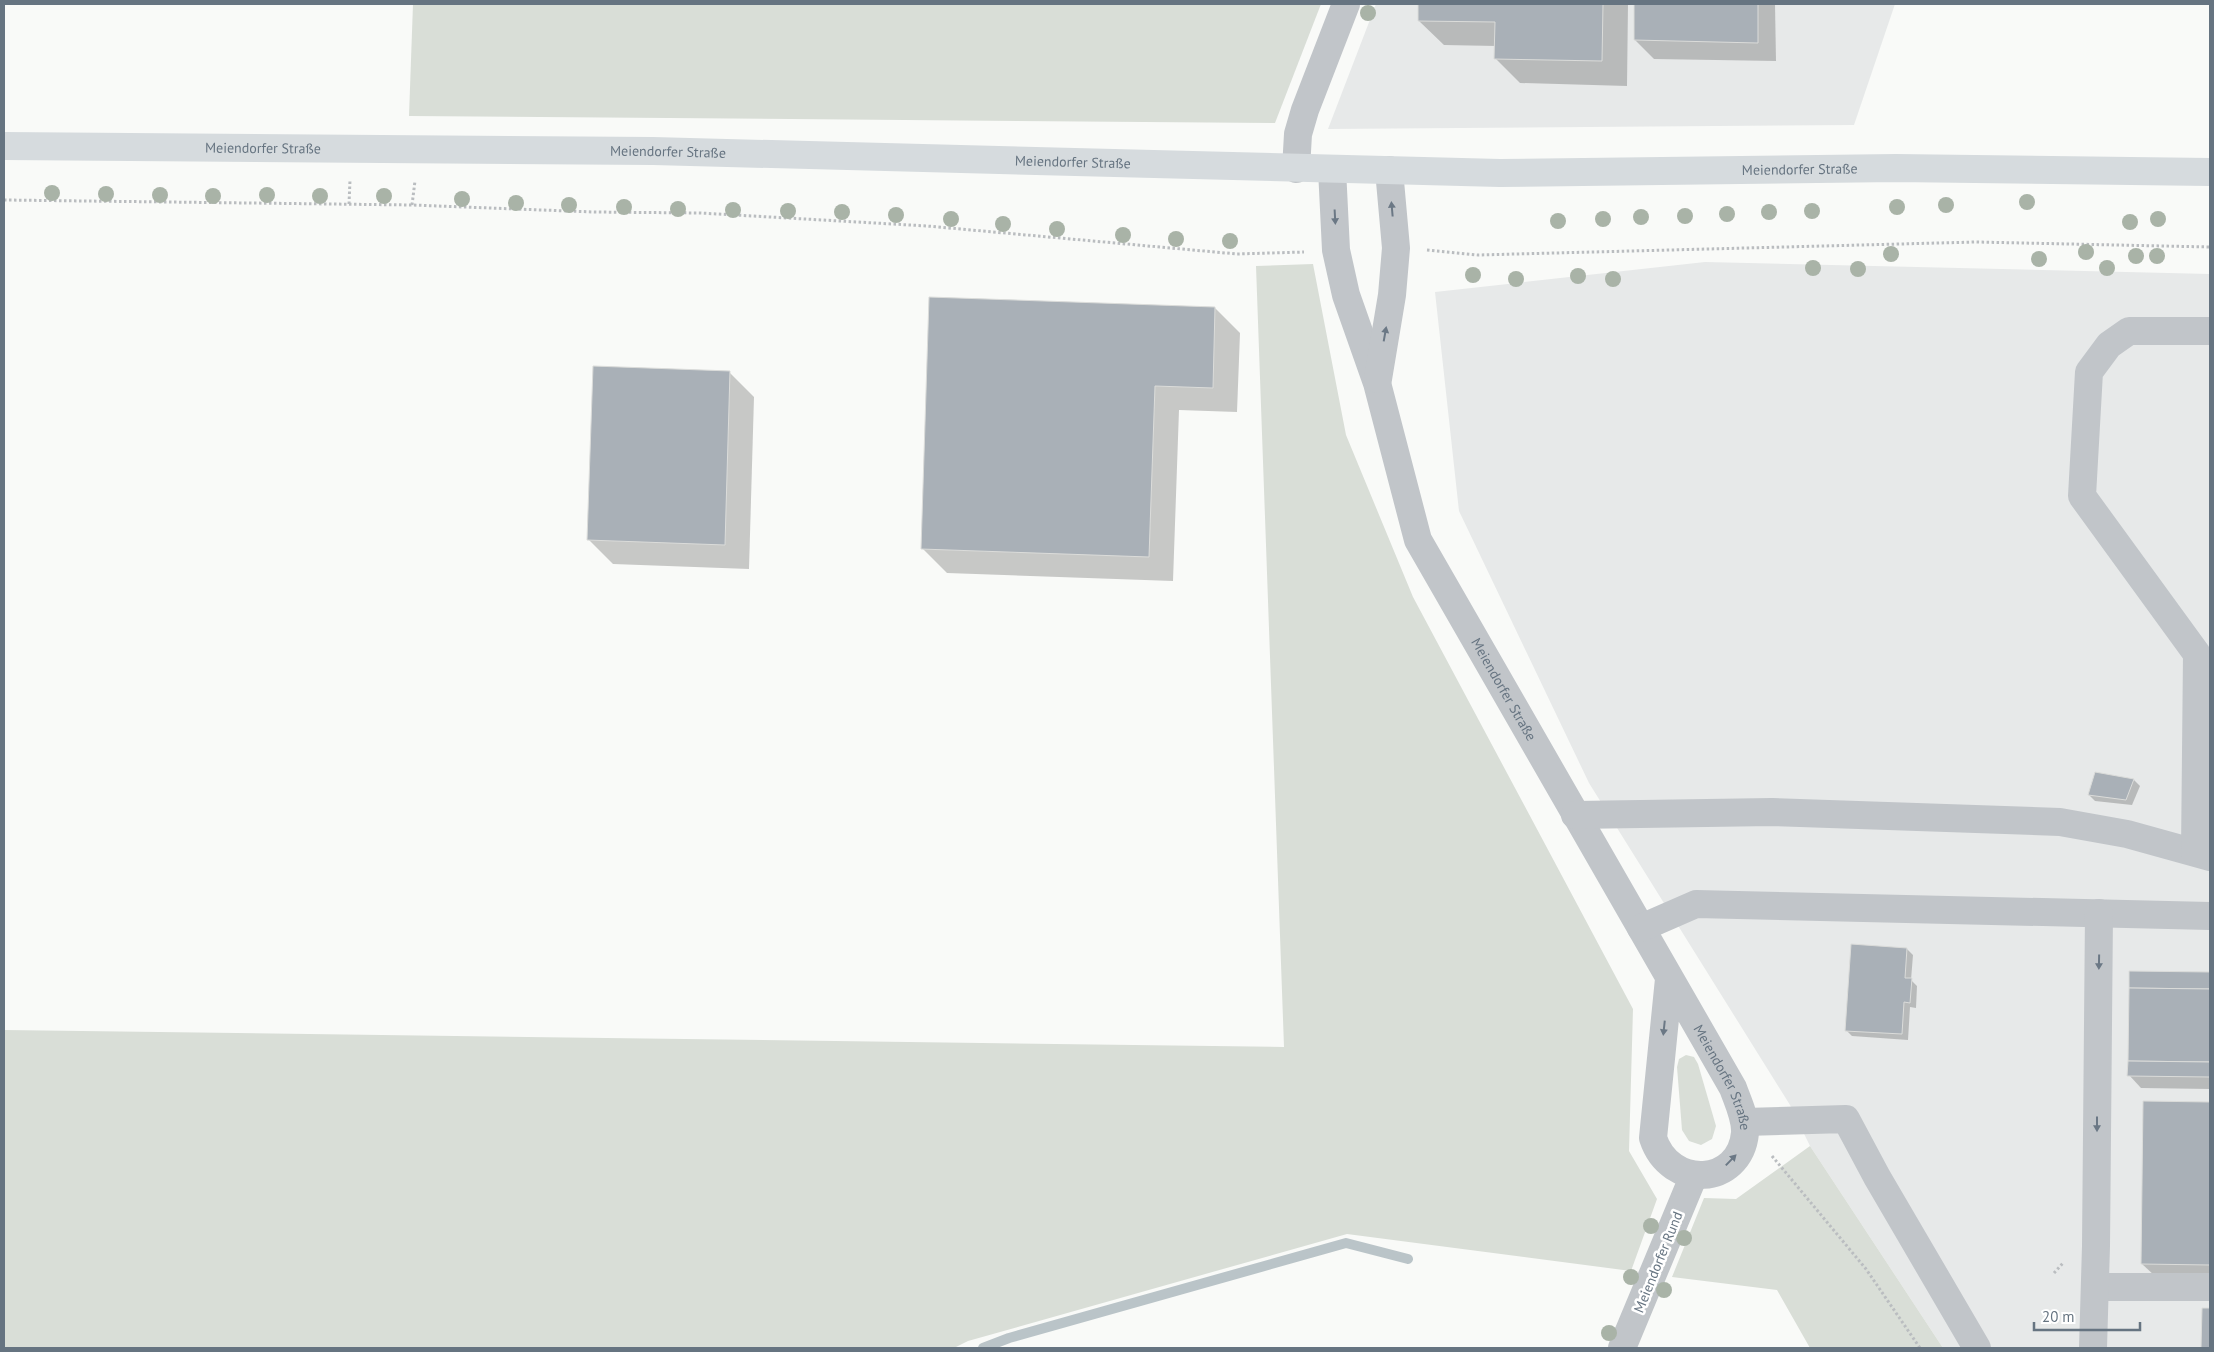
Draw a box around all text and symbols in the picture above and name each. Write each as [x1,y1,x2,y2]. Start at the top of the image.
street label: Meiendorfer Straße [205,139,321,157]
street label: Meiendorfer Straße [610,142,726,162]
street label: Meiendorfer Straße [1015,151,1131,172]
street label: Meiendorfer Straße [1742,159,1858,179]
one-way arrow [1388,201,1396,217]
one-way arrow [1331,210,1339,226]
one-way arrow [1382,326,1390,342]
street label: Meiendorfer Straße [1467,635,1541,744]
one-way arrow [2095,954,2103,970]
one-way arrow [1660,1020,1668,1036]
street label: Meiendorfer Straße [1689,1021,1754,1131]
one-way arrow [2093,1116,2101,1132]
one-way arrow [1725,1154,1737,1166]
street label: Meiendorfer Rund [1630,1209,1686,1315]
scale bar [2034,1300,2140,1332]
text: 20 m [2042,1307,2075,1326]

